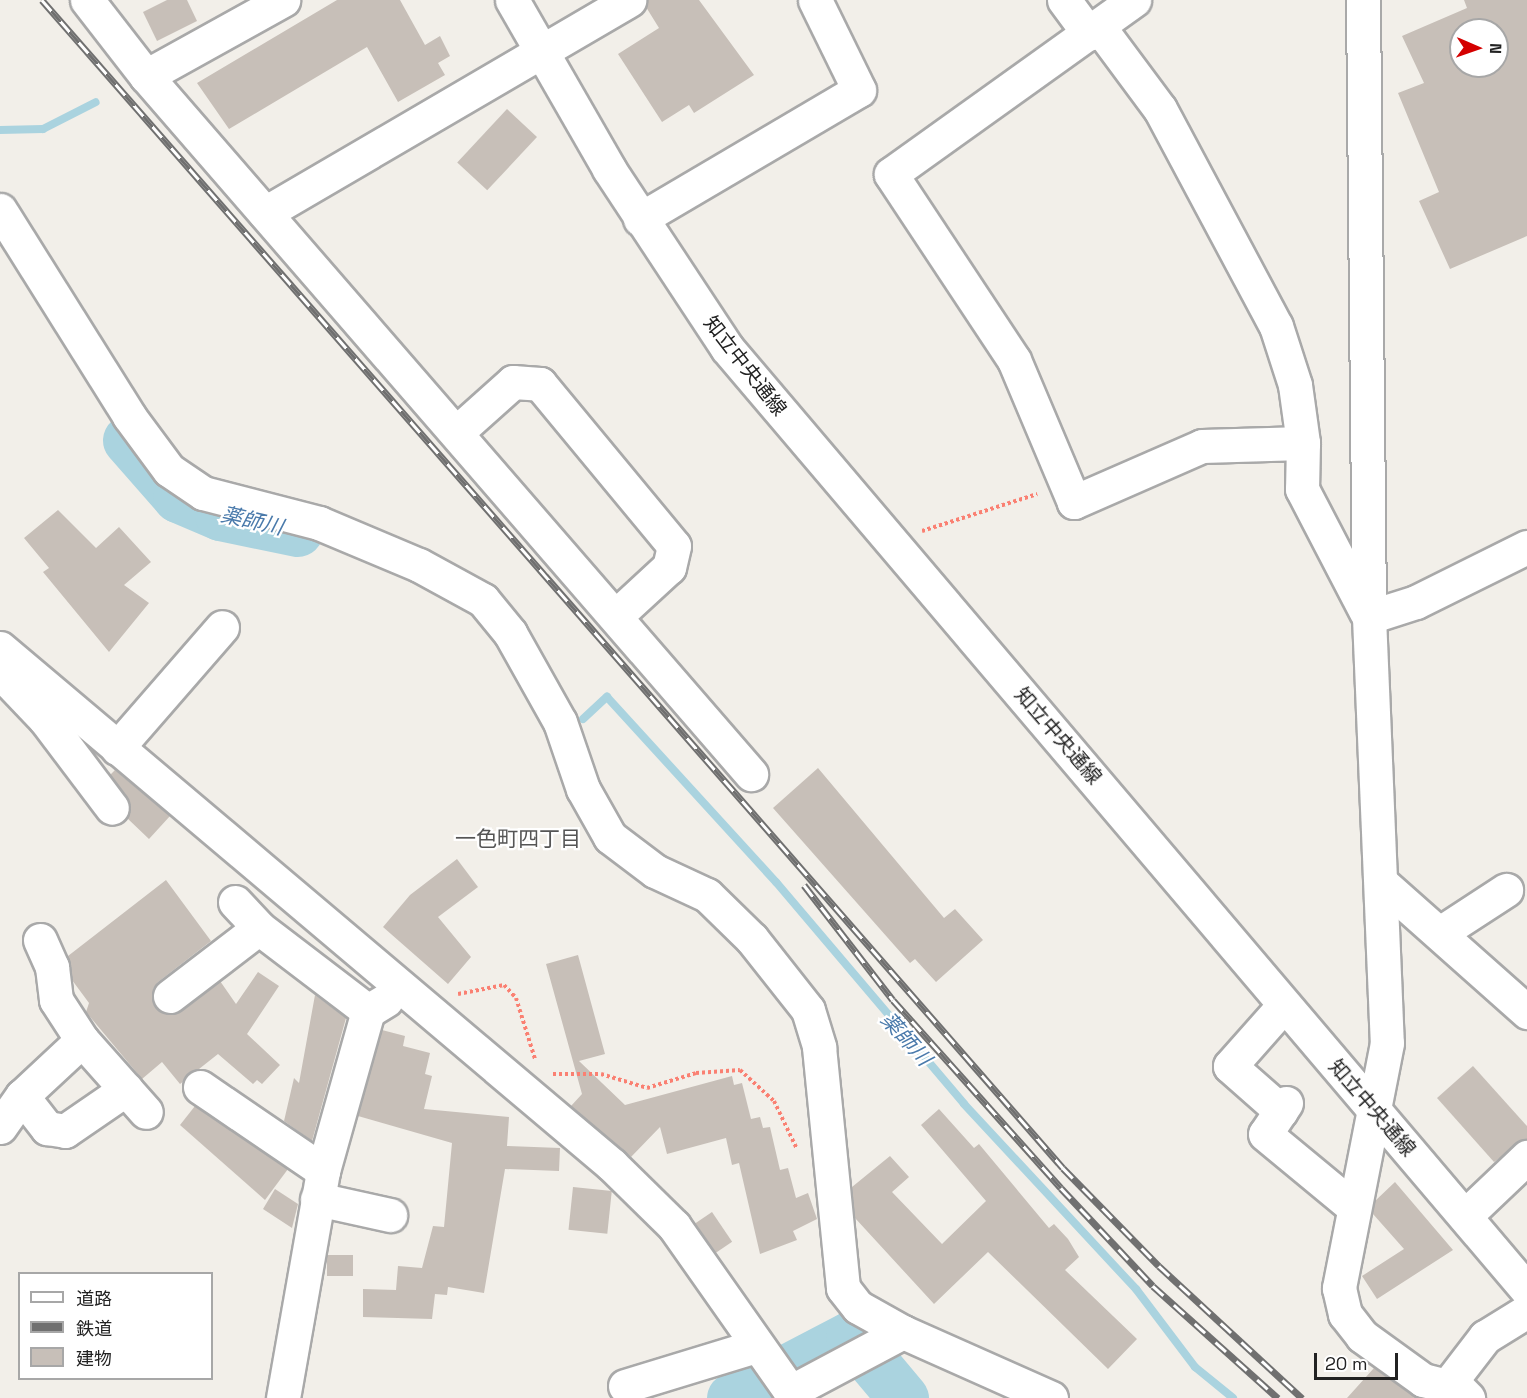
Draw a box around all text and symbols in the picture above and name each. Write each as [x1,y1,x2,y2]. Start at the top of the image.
north arrow [1449,18,1509,78]
text: N [1485,43,1506,54]
street label: 知立中央通線 [699,311,791,421]
water label: 薬師川 [218,502,286,540]
street label: 知立中央通線 [1010,683,1106,789]
district label: 一色町四丁目 [455,826,581,852]
water label: 薬師川 [876,1007,936,1071]
street label: 知立中央通線 [1324,1055,1420,1161]
legend [18,1272,213,1380]
text: 道路 [76,1287,112,1310]
text: 鉄道 [76,1317,112,1340]
scale bar [1317,1341,1401,1379]
text: 建物 [76,1347,112,1370]
text: 20 m [1325,1352,1368,1375]

